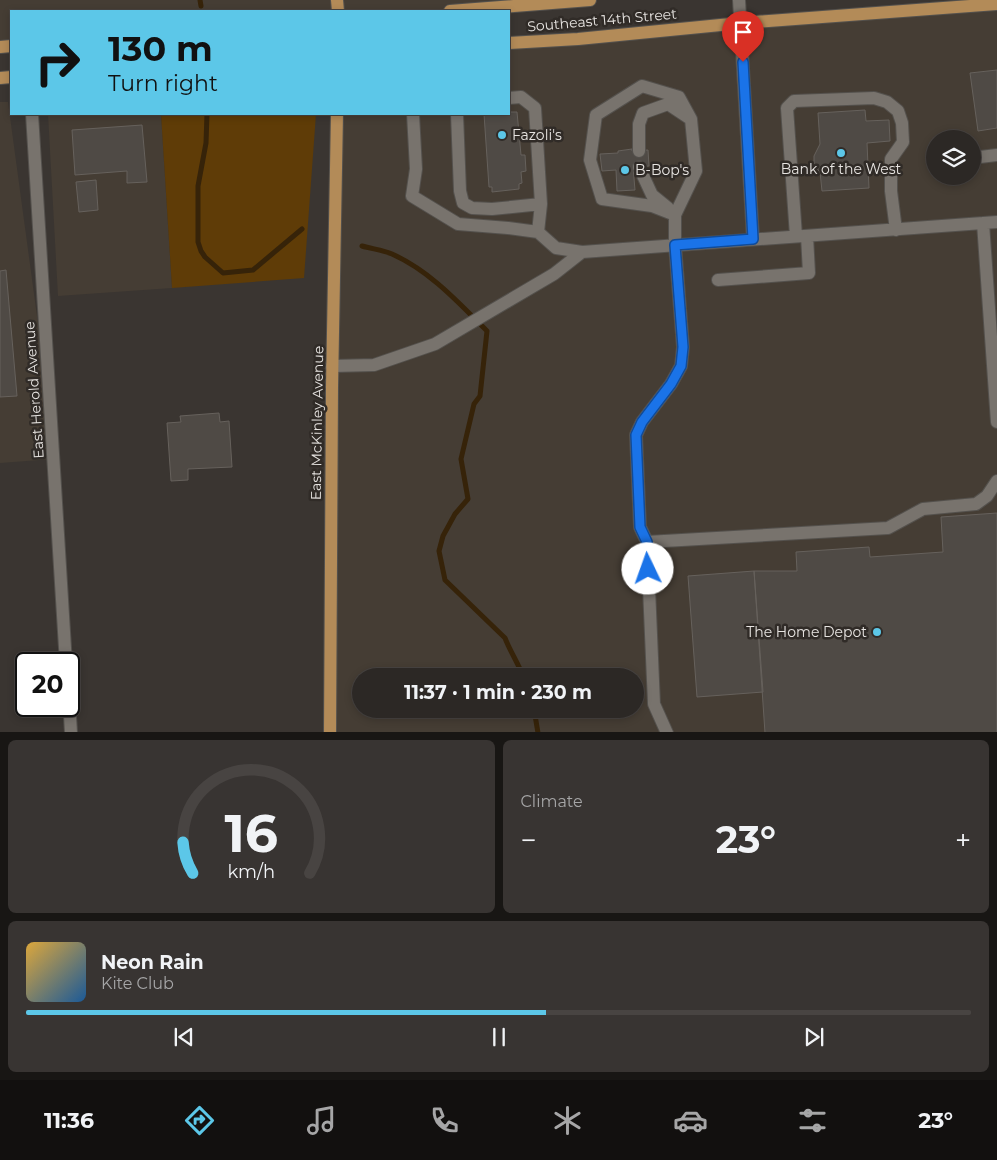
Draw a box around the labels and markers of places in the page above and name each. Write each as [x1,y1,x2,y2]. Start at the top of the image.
pin [722,11,764,62]
place label: Fazoli's [512,126,562,144]
marker: Fazoli's [496,129,508,141]
marker: Bank of the West [835,147,847,159]
place label: Bank of the West [781,160,902,178]
place label: B-Bop's [635,161,689,179]
marker: B-Bop's [619,164,631,176]
place label: The Home Depot [746,623,867,641]
marker: The Home Depot [871,626,883,638]

